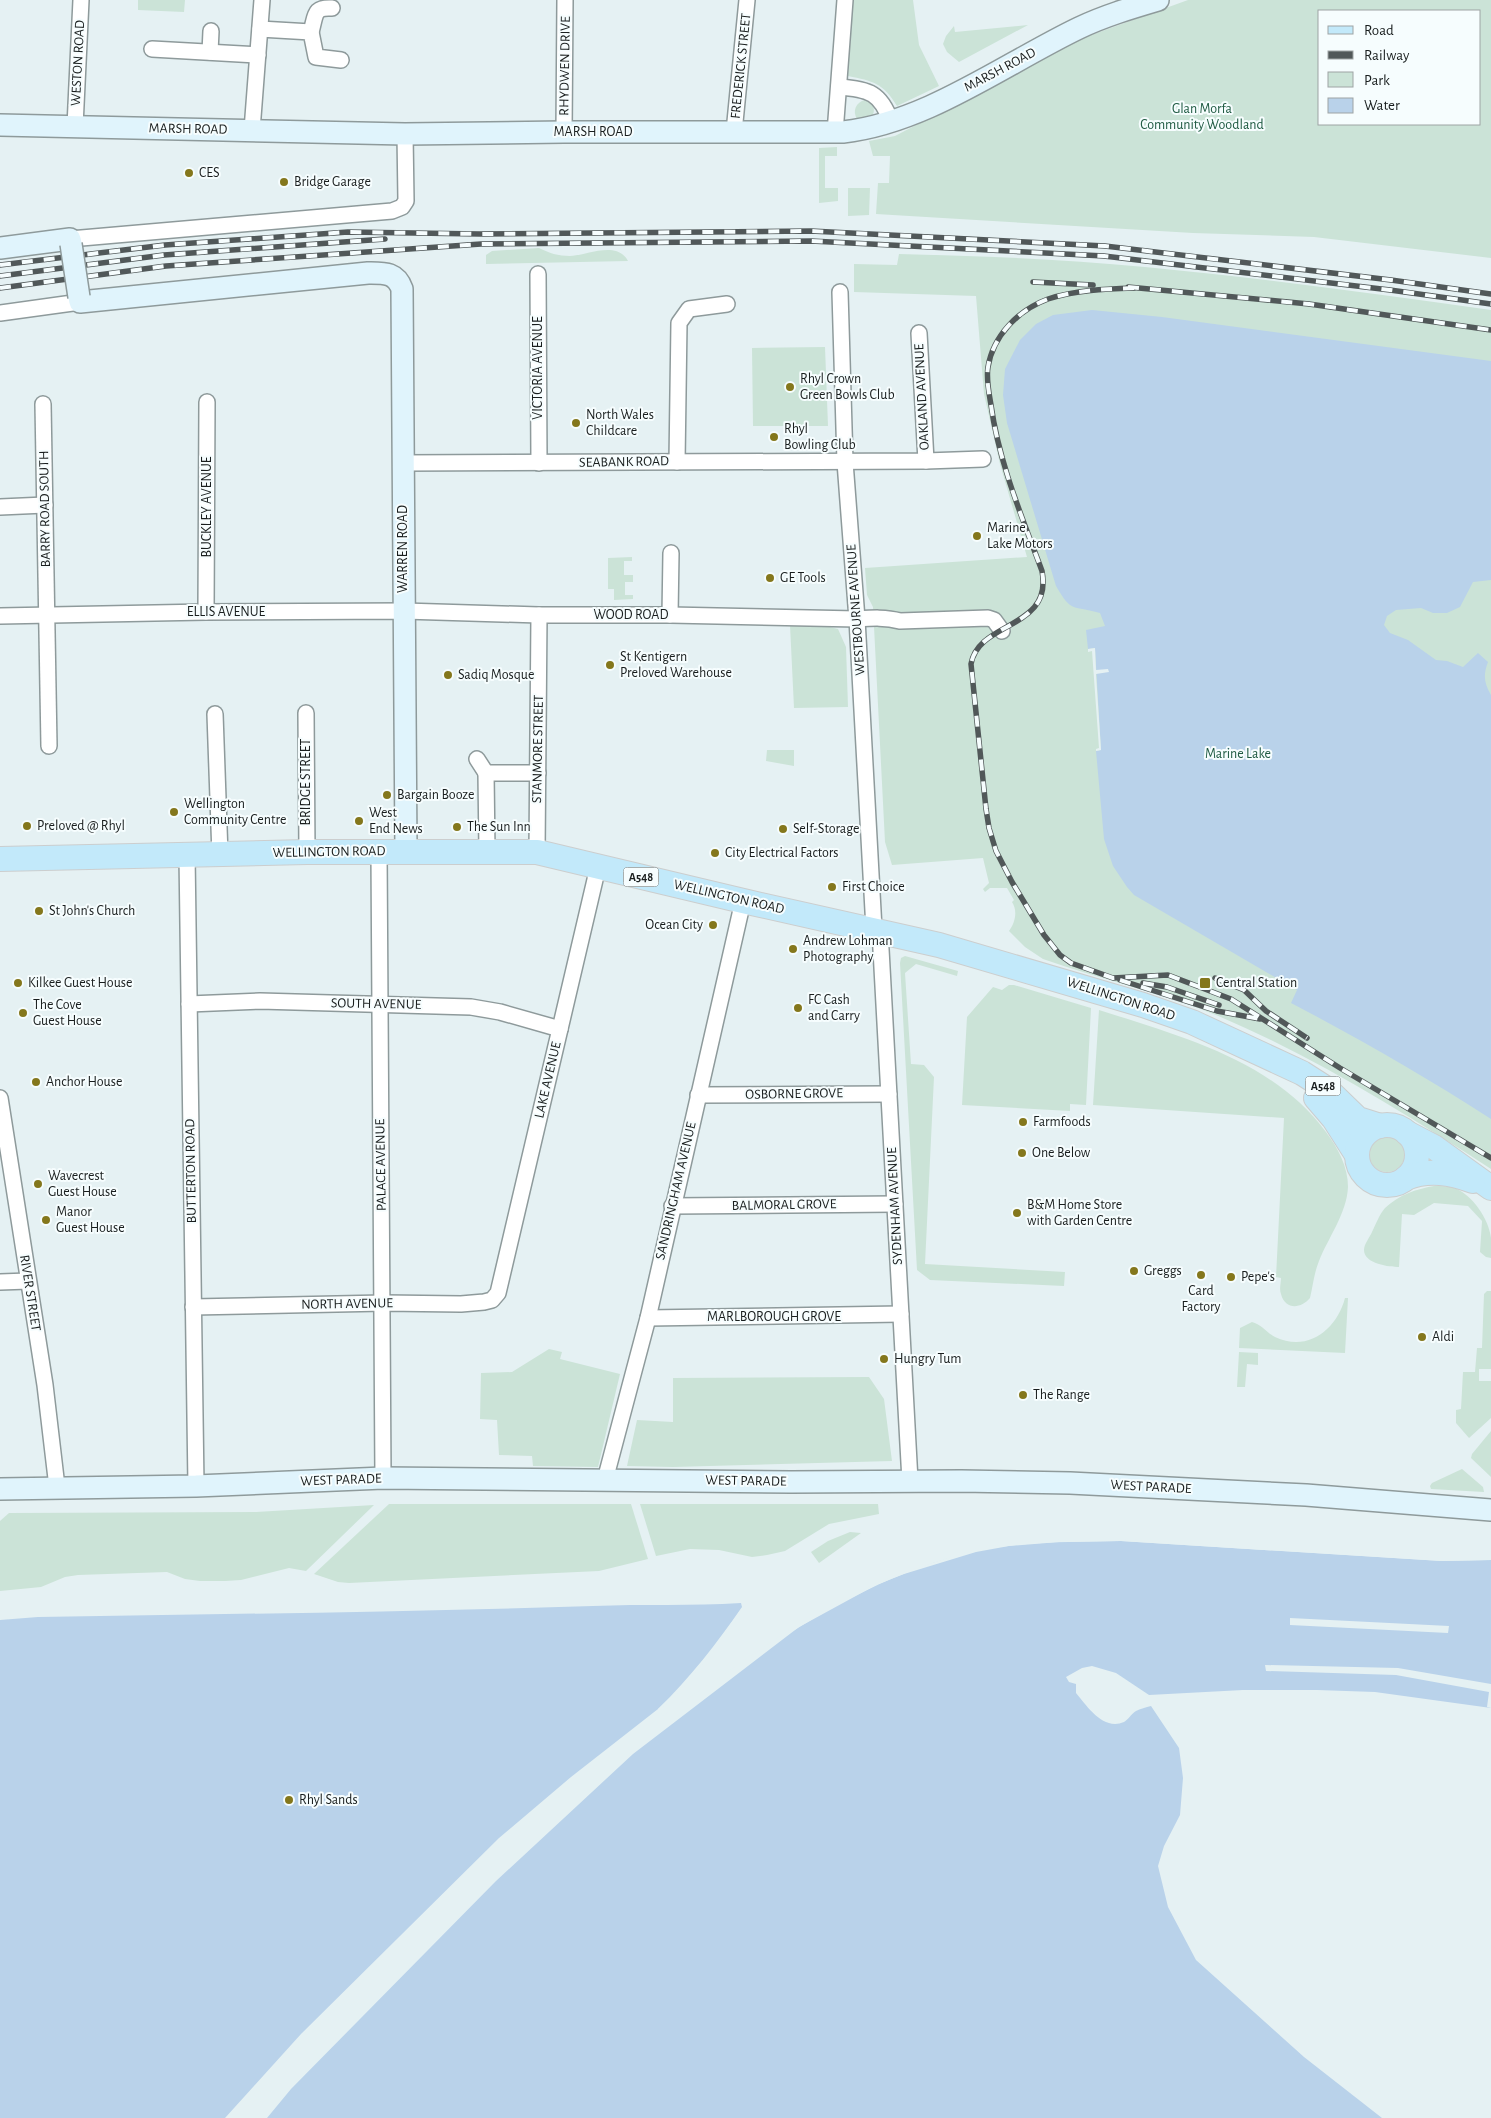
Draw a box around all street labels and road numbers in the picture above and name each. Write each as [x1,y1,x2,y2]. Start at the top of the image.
street label: FREDERICK STREET [728,12,754,120]
street label: RHYDWEN DRIVE [557,16,573,116]
street label: WESTON ROAD [69,20,87,106]
street label: MARSH ROAD [962,45,1038,95]
street label: MARSH ROAD [148,121,228,137]
street label: MARSH ROAD [554,125,632,139]
street label: VICTORIA AVENUE [531,316,545,420]
street label: OAKLAND AVENUE [912,343,932,451]
street label: BARRY ROAD SOUTH [37,450,53,568]
street label: SEABANK ROAD [579,454,669,470]
street label: BUCKLEY AVENUE [200,456,214,558]
street label: WARREN ROAD [396,505,410,593]
street label: WESTBOURNE AVENUE [844,544,868,676]
street label: ELLIS AVENUE [187,605,266,619]
street label: WOOD ROAD [594,608,668,622]
street label: STANMORE STREET [530,695,546,803]
street label: BRIDGE STREET [299,738,313,825]
street label: WELLINGTON ROAD [272,844,386,860]
road number: A548 [624,868,658,886]
street label: WELLINGTON ROAD [672,877,786,917]
street label: WELLINGTON ROAD [1065,975,1177,1023]
street label: SOUTH AVENUE [331,996,422,1012]
street label: LAKE AVENUE [532,1040,564,1120]
road number: A548 [1306,1076,1340,1096]
street label: OSBORNE GROVE [745,1086,843,1102]
street label: BUTTERTON ROAD [183,1119,199,1223]
street label: PALACE AVENUE [373,1119,389,1211]
street label: SANDRINGHAM AVENUE [653,1120,699,1261]
street label: SYDENHAM AVENUE [885,1147,905,1265]
street label: BALMORAL GROVE [732,1197,837,1213]
street label: RIVER STREET [17,1254,43,1332]
street label: NORTH AVENUE [301,1296,393,1312]
street label: MARLBOROUGH GROVE [707,1310,841,1324]
street label: WEST PARADE [300,1472,382,1488]
street label: WEST PARADE [705,1473,787,1489]
street label: WEST PARADE [1110,1478,1192,1496]

